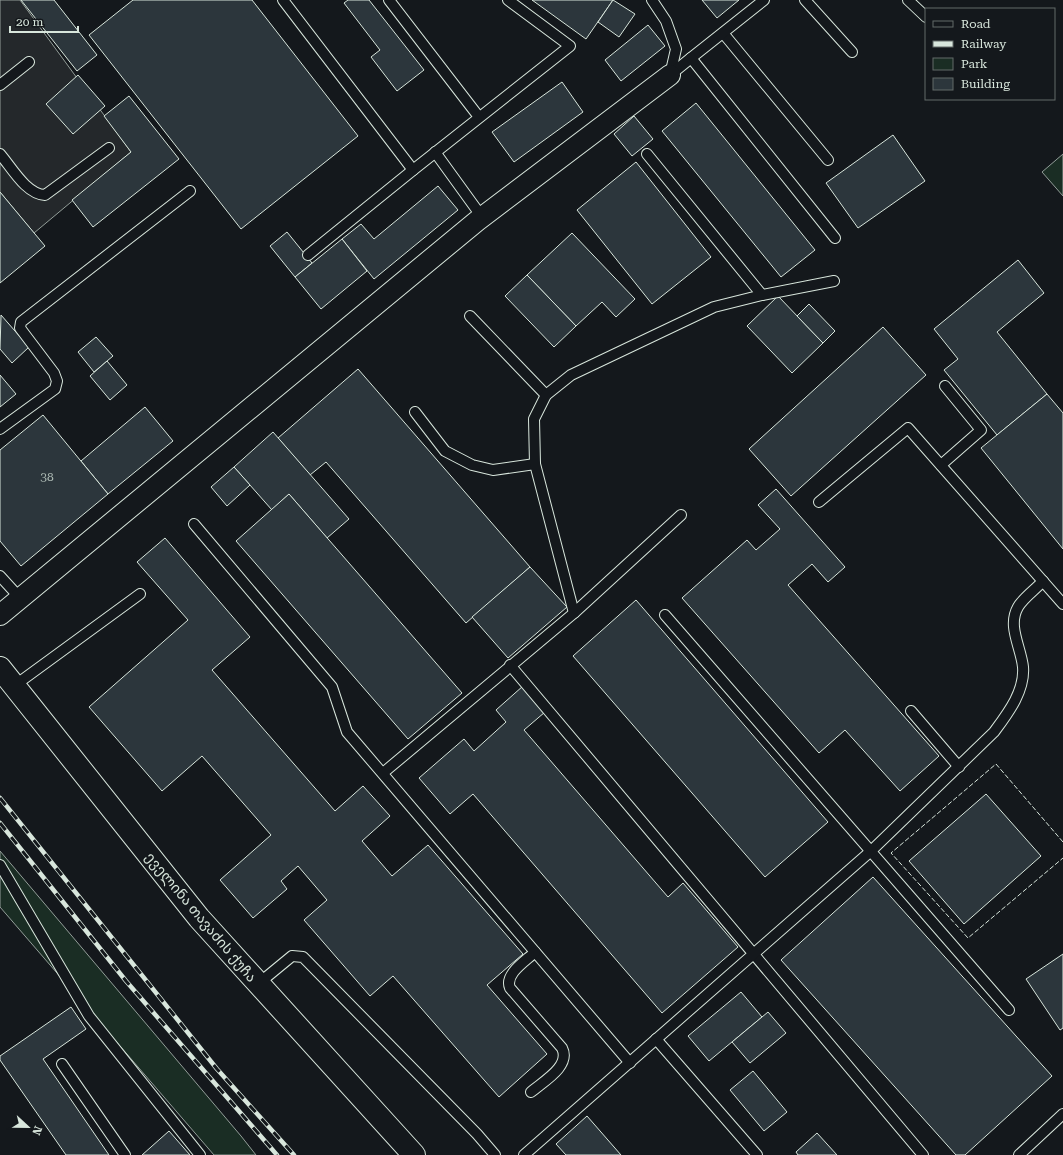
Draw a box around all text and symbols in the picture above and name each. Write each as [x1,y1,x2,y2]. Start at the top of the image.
scale bar [10,8,78,34]
legend [925,8,1055,100]
text: 20 m [16,15,43,29]
text: Road [961,17,991,31]
text: Railway [961,37,1007,51]
text: Park [961,57,988,71]
text: Building [961,77,1010,91]
house number: 38 [40,470,54,484]
street label: ეველინა თავაძის ქუჩა [141,849,260,986]
north arrow [8,1107,48,1147]
text: N [29,1124,44,1137]

